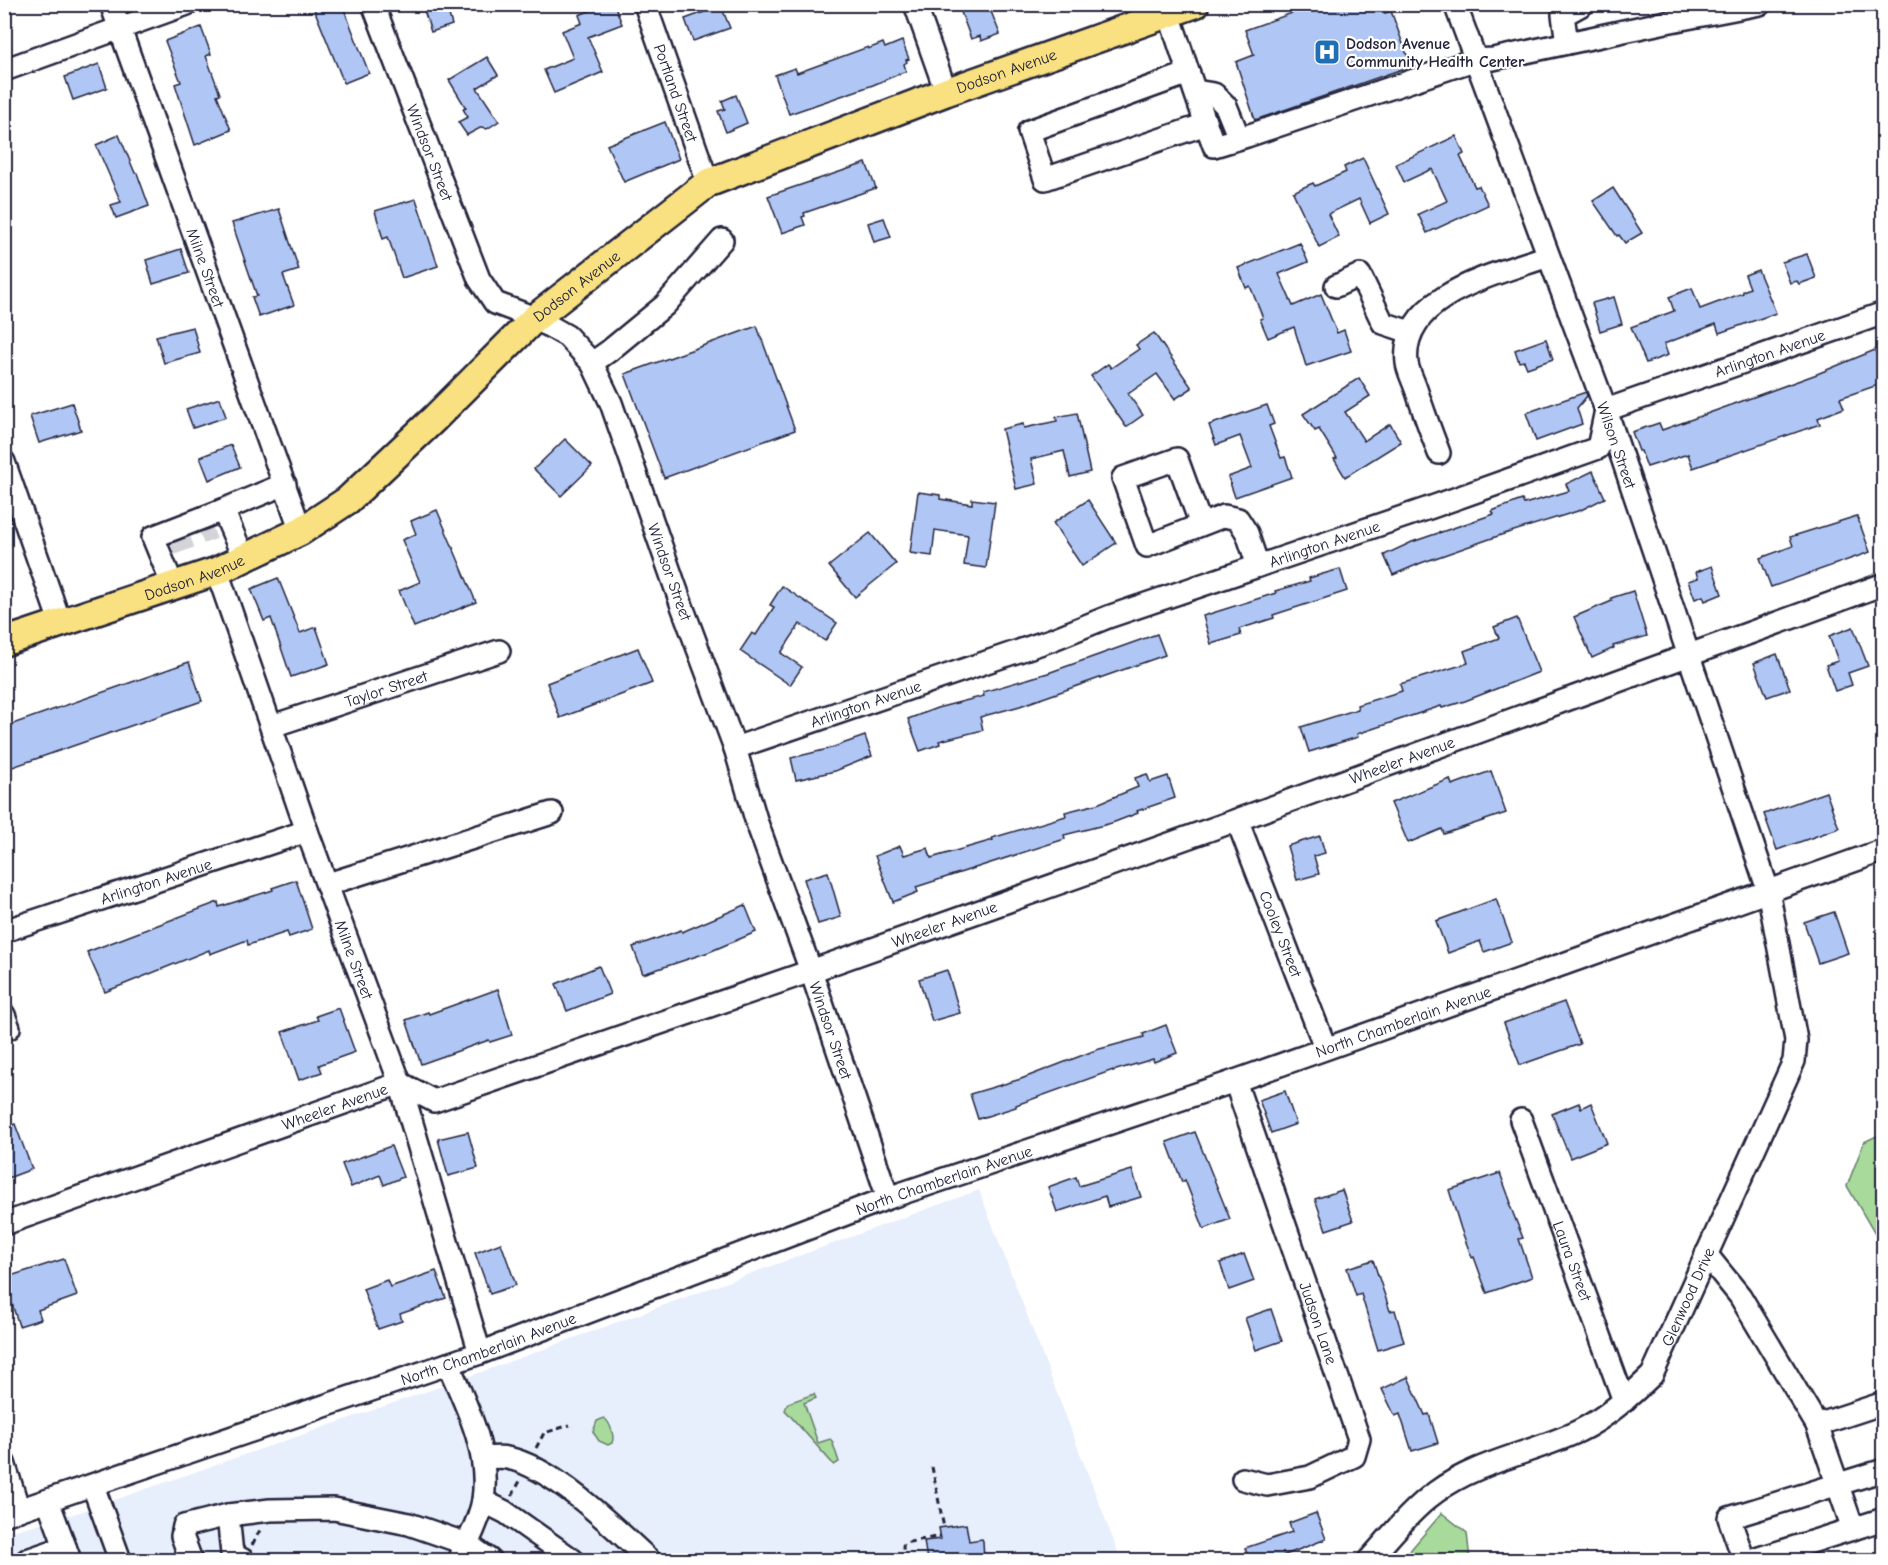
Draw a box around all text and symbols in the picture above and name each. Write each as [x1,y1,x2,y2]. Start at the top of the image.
place label: Dodson Avenue Community Health Center [1346,35,1525,71]
hospital icon: Dodson Avenue Community Health Center [1312,37,1342,67]
street label: Portland Street [650,42,701,145]
street label: Dodson Avenue [954,46,1059,98]
street label: Windsor Street [403,102,456,204]
street label: Milne Street [182,226,228,310]
street label: Dodson Avenue [530,247,624,326]
street label: Arlington Avenue [1712,326,1828,381]
street label: Wilson Street [1593,400,1639,491]
street label: Arlington Avenue [1267,517,1382,572]
street label: Windsor Street [644,521,695,624]
street label: Dodson Avenue [142,551,248,605]
street label: Taylor Street [343,667,430,711]
street label: Arlington Avenue [808,677,924,732]
street label: Wheeler Avenue [1347,733,1457,788]
street label: Arlington Avenue [98,855,214,908]
street label: Cooley Street [1255,888,1305,980]
street label: Wheeler Avenue [889,898,1000,952]
street label: Milne Street [331,918,376,1002]
street label: Windsor Street [805,980,855,1082]
street label: North Chamberlain Avenue [1313,983,1494,1062]
street label: Wheeler Avenue [280,1080,390,1134]
street label: North Chamberlain Avenue [854,1142,1035,1219]
street label: Laura Street [1549,1219,1595,1304]
street label: Glenwood Drive [1658,1245,1718,1349]
street label: Judson Lane [1295,1280,1340,1367]
street label: North Chamberlain Avenue [398,1309,579,1389]

